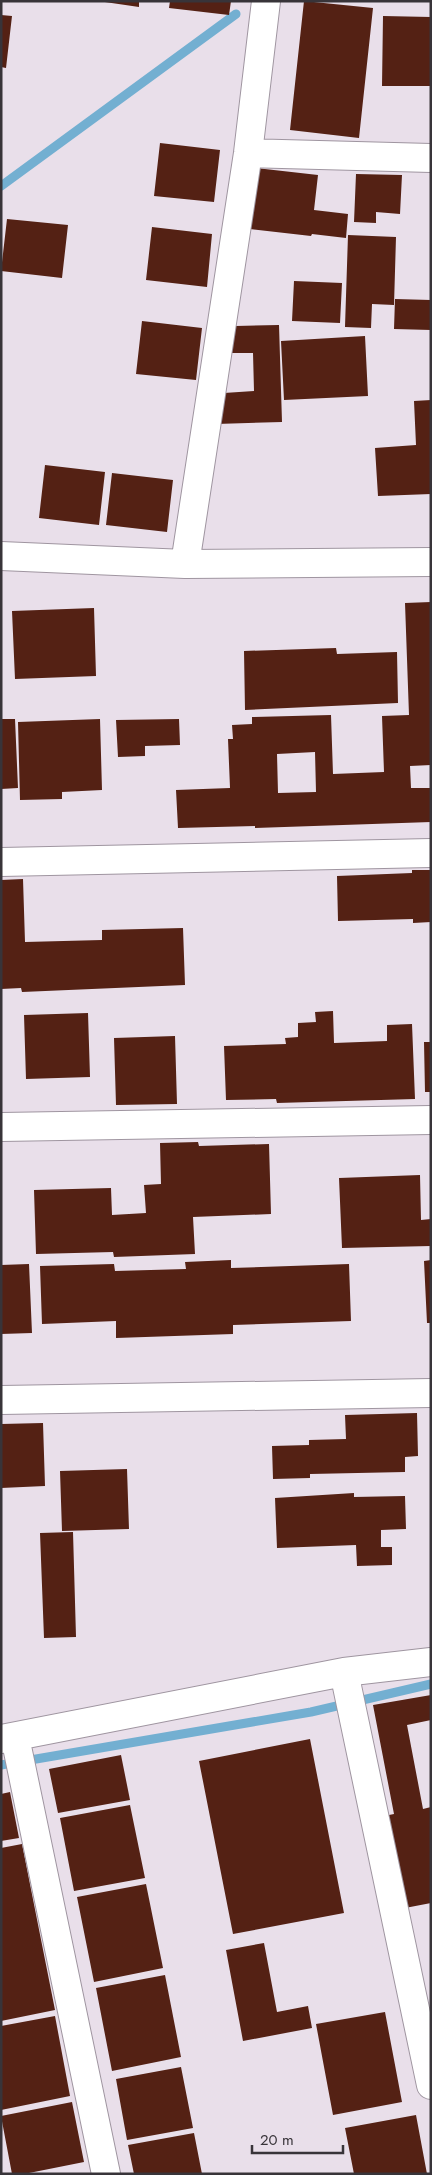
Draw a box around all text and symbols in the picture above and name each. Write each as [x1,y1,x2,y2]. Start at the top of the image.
scale bar [252,2122,343,2154]
text: 20 m [260,2129,294,2151]

